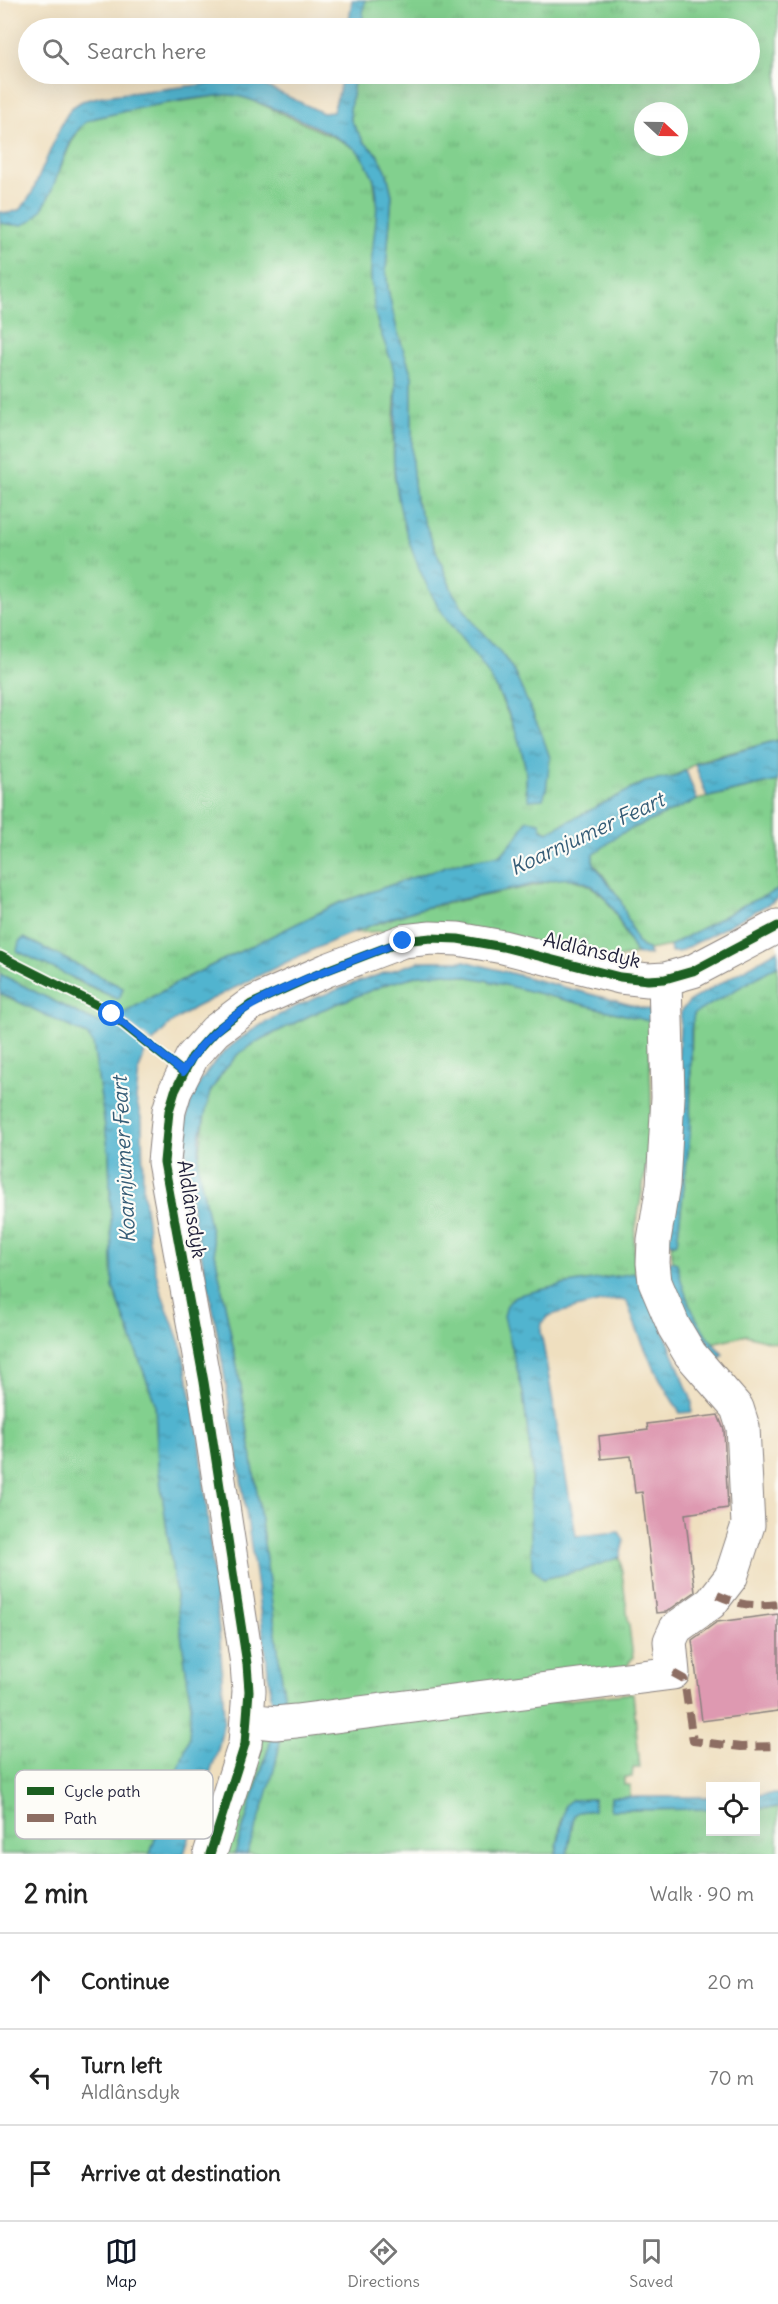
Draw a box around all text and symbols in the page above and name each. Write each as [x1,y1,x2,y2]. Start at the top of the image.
search box [18,18,760,84]
icon: search [39,35,72,68]
text: Search here [87,37,206,65]
north arrow [634,102,688,156]
water label: Koarnjumer Feart [505,785,671,881]
street label: Aldlânsdyk [541,926,643,973]
route end [389,927,415,953]
route start [98,1000,124,1026]
water label: Koarnjumer Feart [105,1073,141,1244]
street label: Aldlânsdyk [172,1158,213,1260]
legend [15,1770,213,1839]
text: Cycle path [64,1781,140,1801]
map controls [706,1782,760,1836]
button: locate [706,1782,760,1836]
text: Path [64,1808,97,1828]
text: 2 min [24,1877,88,1910]
text: Walk · 90 m [649,1881,754,1906]
icon: ahead [24,1965,57,1998]
text: Continue [81,1967,170,1995]
text: 20 m [708,1969,754,1994]
text: Turn left [81,2051,162,2079]
icon: left [24,2061,57,2094]
text: 70 m [709,2065,754,2090]
text: Aldlânsdyk [81,2079,180,2104]
icon: arrive [24,2157,57,2190]
text: Arrive at destination [81,2159,281,2187]
tab: Map [105,2235,138,2291]
tab: Directions [347,2235,420,2291]
tab: Saved [629,2235,673,2291]

